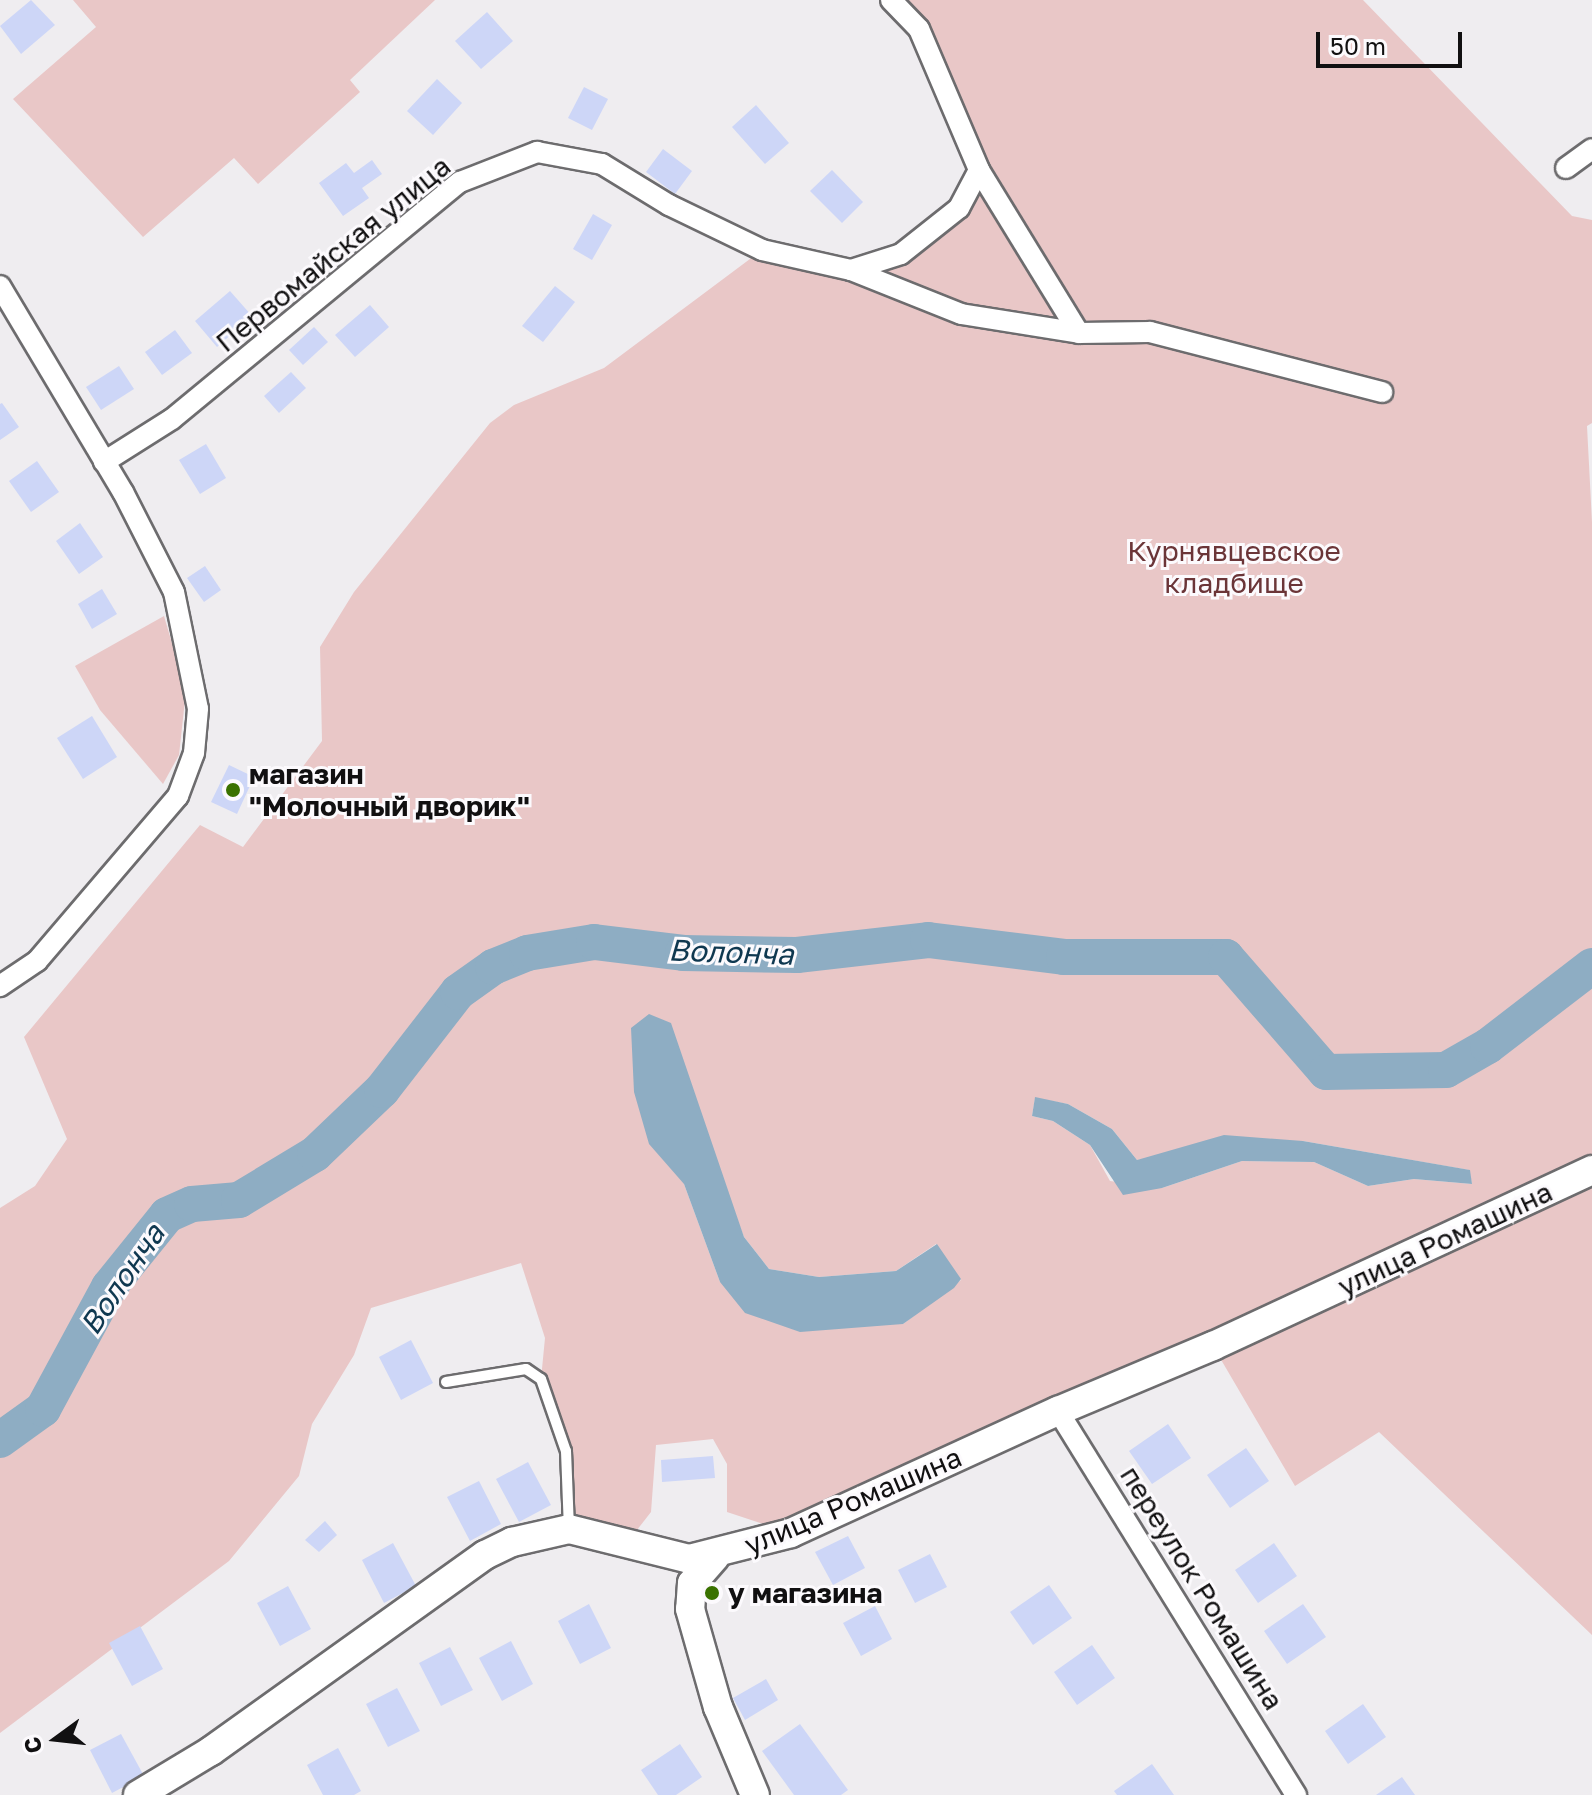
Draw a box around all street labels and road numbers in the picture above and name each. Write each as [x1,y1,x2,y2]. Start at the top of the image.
street label: Первомайская улица [209,149,457,359]
street label: улица Ромашина [1333,1175,1557,1303]
street label: улица Ромашина [739,1440,967,1562]
street label: переулок Ромашина [1113,1460,1291,1716]

